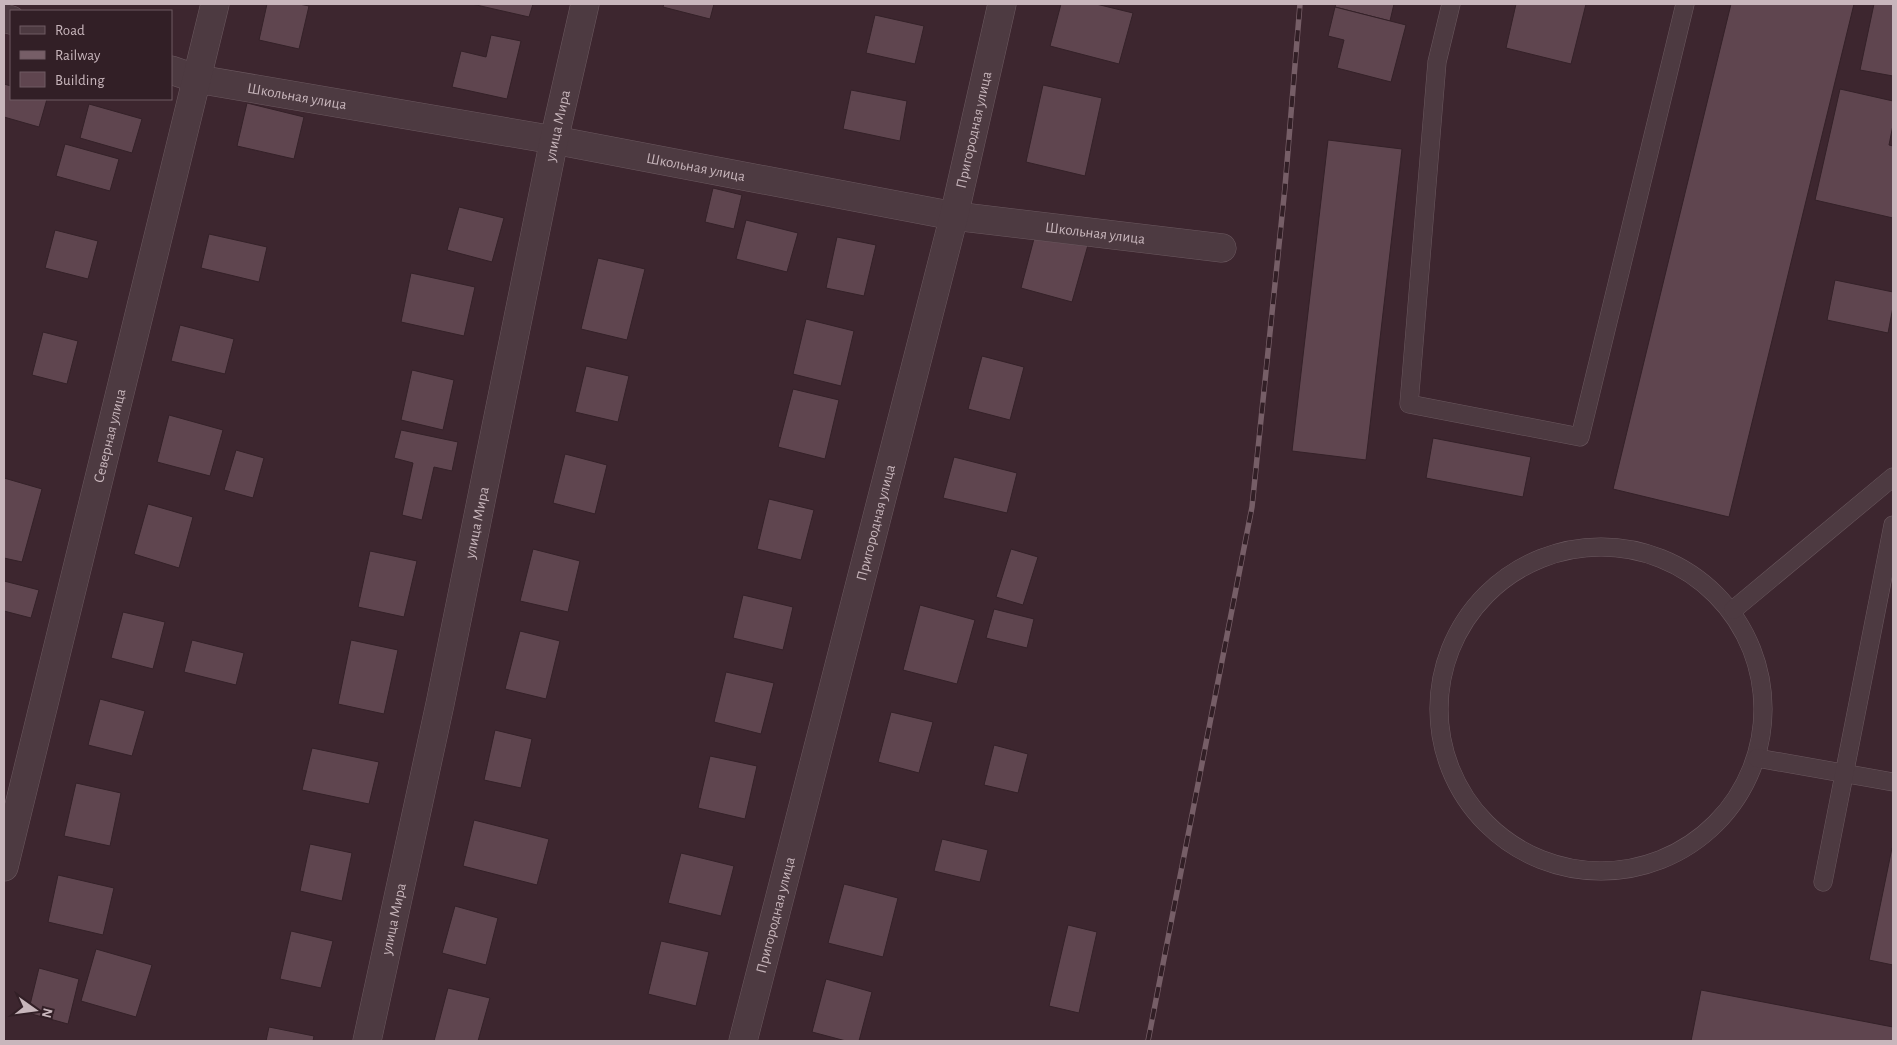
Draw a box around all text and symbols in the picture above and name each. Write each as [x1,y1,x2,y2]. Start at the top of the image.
legend [10,10,172,100]
text: Road [55,23,85,38]
text: Railway [55,48,101,63]
street label: Пригородная улица [953,70,994,190]
text: Building [55,73,105,88]
street label: Школьная улица [246,80,348,112]
street label: улица Мира [542,88,573,164]
street label: Школьная улица [645,150,747,184]
street label: Школьная улица [1044,219,1146,246]
street label: Северная улица [91,387,128,484]
street label: Пригородная улица [853,463,898,582]
street label: улица Мира [462,485,491,561]
street label: Пригородная улица [753,855,797,975]
street label: улица Мира [378,882,409,957]
north arrow [10,985,60,1035]
text: N [39,1006,55,1019]

